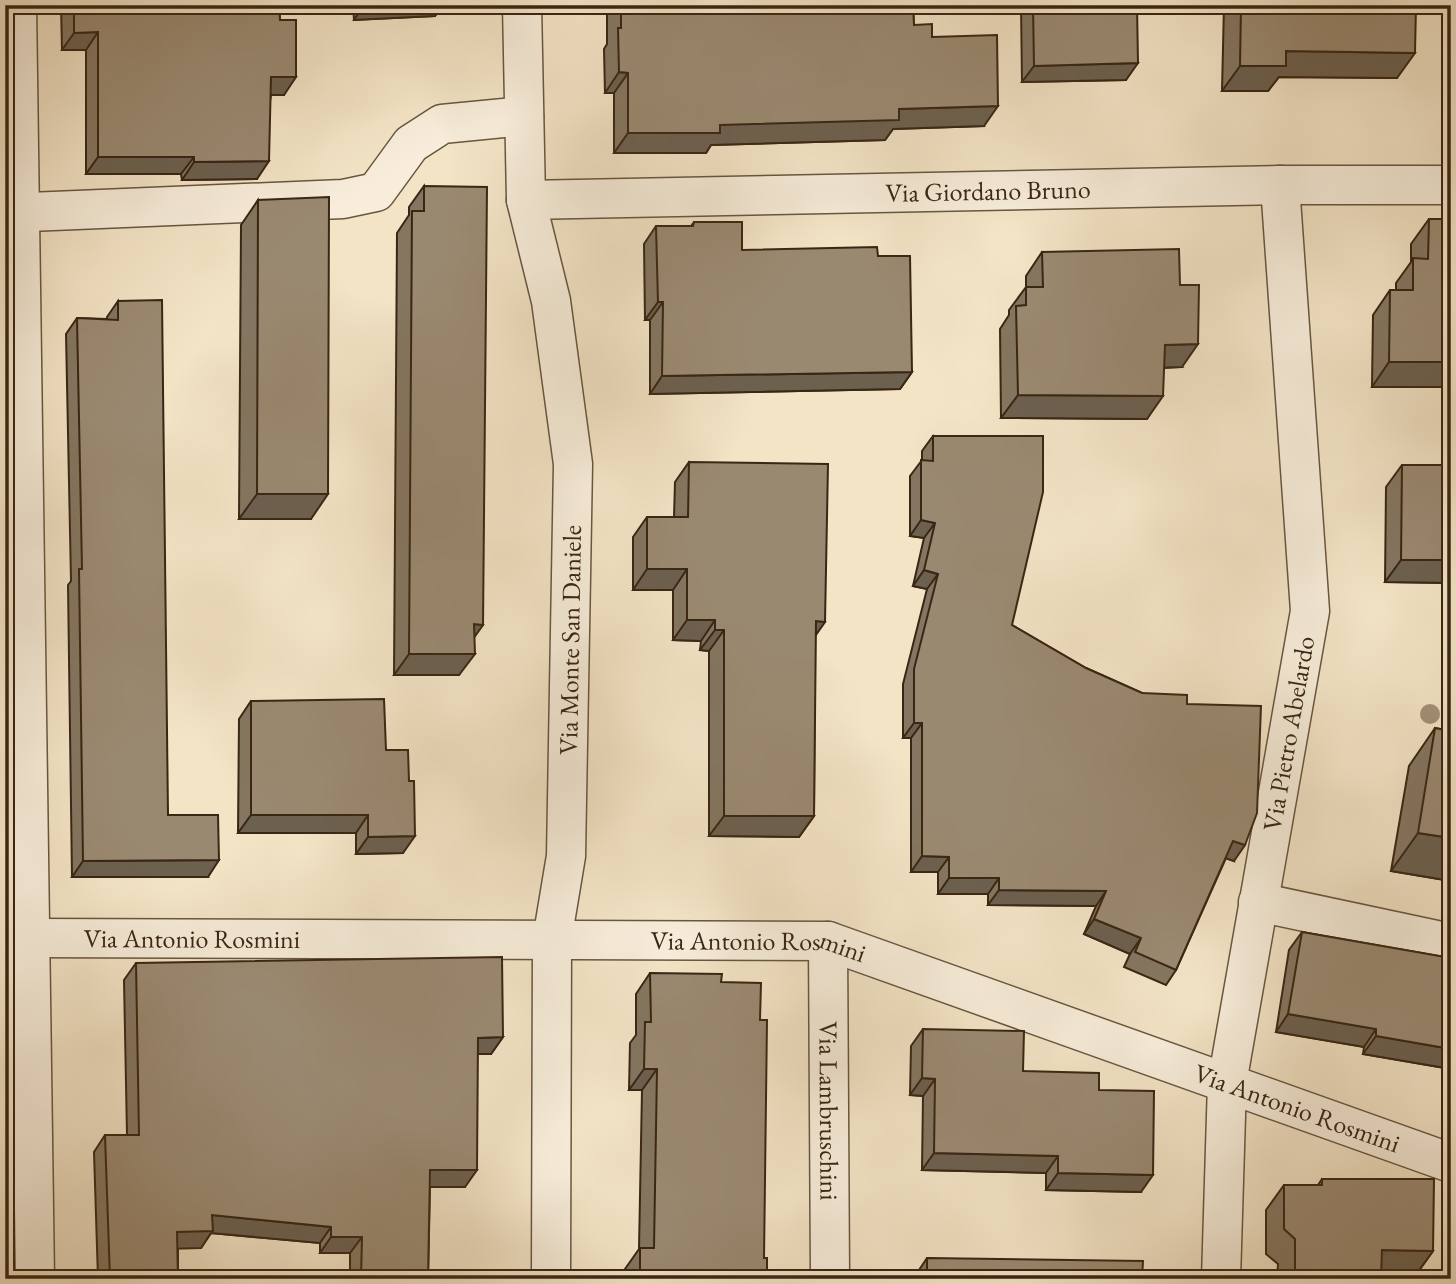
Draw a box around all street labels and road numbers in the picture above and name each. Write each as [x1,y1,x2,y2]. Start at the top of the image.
street label: Via Giordano Bruno [885,172,1091,210]
street label: Via Monte San Daniele [551,525,589,755]
street label: Via Pietro Abelardo [1255,633,1322,834]
street label: Via Antonio Rosmini [84,921,300,956]
street label: Via Antonio Rosmini [651,922,871,970]
street label: Via Lambruschini [811,1021,847,1201]
street label: Via Antonio Rosmini [1189,1056,1405,1160]

